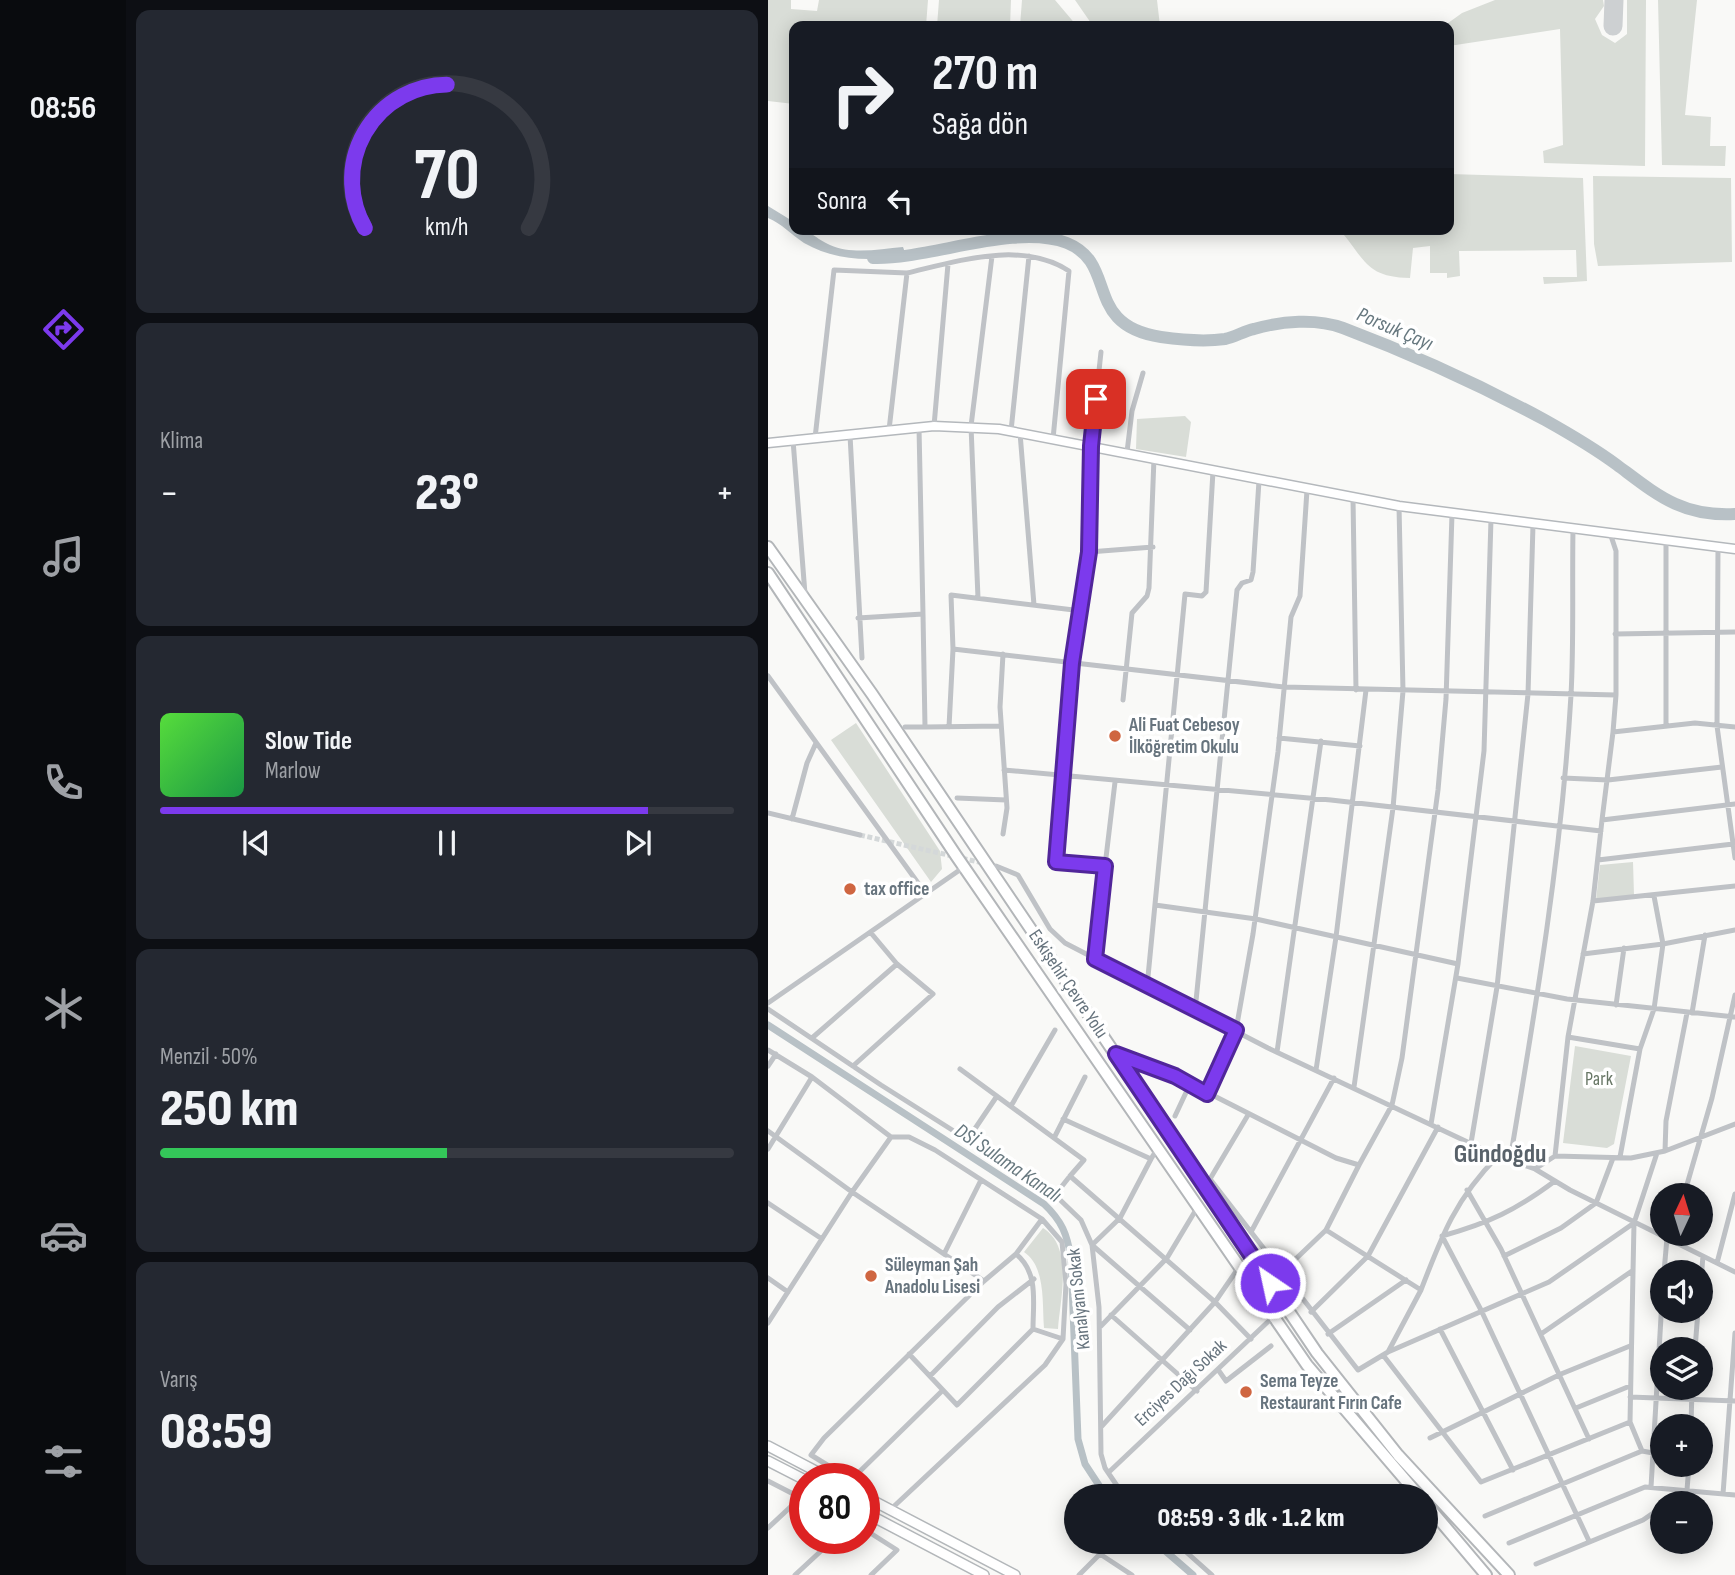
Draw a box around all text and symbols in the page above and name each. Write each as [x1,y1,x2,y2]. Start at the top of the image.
text: 270 m [932,45,1038,104]
icon: right [817,49,908,140]
text: 08:56 [30,89,96,128]
text: Sağa dön [932,105,1028,144]
text: 70 [414,132,480,220]
icon: left [881,182,919,220]
text: Sonra [817,186,867,217]
text: km/h [425,211,469,242]
water label: Porsuk Çayı [1353,302,1437,356]
icon: directions [39,305,88,354]
pin [1066,369,1126,429]
icon: arrive [1077,380,1115,418]
text: Klima [160,427,203,455]
text: 23° [415,462,479,525]
text: − [160,471,179,516]
text: + [715,471,734,516]
icon: music [39,532,88,581]
place label: Ali Fuat Cebesoy İlköğretim Okulu [1128,714,1240,759]
text: Slow Tide [265,726,352,757]
marker: Ali Fuat Cebesoy İlköğretim Okulu [1107,728,1123,744]
text: Marlow [265,757,321,785]
icon: phone [39,758,88,807]
icon: previous [237,824,275,862]
icon: pause [428,824,466,862]
icon: next [619,824,657,862]
place label: tax office [864,878,929,901]
marker: tax office [842,881,858,897]
street label: Eskişehir Çevre Yolu [1023,925,1113,1043]
icon: climate [39,984,88,1033]
text: Menzil · 50% [160,1043,258,1071]
park label: Park [1585,1068,1614,1091]
text: 250 km [160,1078,298,1141]
water label: DSİ Sulama Kanalı [950,1118,1066,1208]
district label: Gündoğdu [1454,1139,1546,1170]
north arrow [1650,1183,1713,1246]
map controls [1650,1183,1713,1554]
icon: car [39,1211,88,1260]
position arrow [1233,1246,1307,1320]
street label: Kanalyanı Sokak [1062,1247,1096,1351]
place label: Süleyman Şah Anadolu Lisesi [884,1254,980,1299]
button: sound [1650,1260,1713,1323]
marker: Süleyman Şah Anadolu Lisesi [863,1268,879,1284]
street label: Erciyes Dağı Sokak [1130,1334,1232,1431]
button: layers [1650,1337,1713,1400]
text: Varış [160,1366,198,1394]
place label: Sema Teyze Restaurant Fırın Cafe [1260,1370,1402,1415]
marker: Sema Teyze Restaurant Fırın Cafe [1238,1384,1254,1400]
text: 08:59 [160,1401,272,1464]
button: + [1650,1414,1713,1477]
icon: filters [39,1437,88,1486]
speed limit sign: 80 [789,1463,880,1554]
button: − [1650,1491,1713,1554]
text: 08:59 · 3 dk · 1.2 km [1157,1503,1345,1534]

